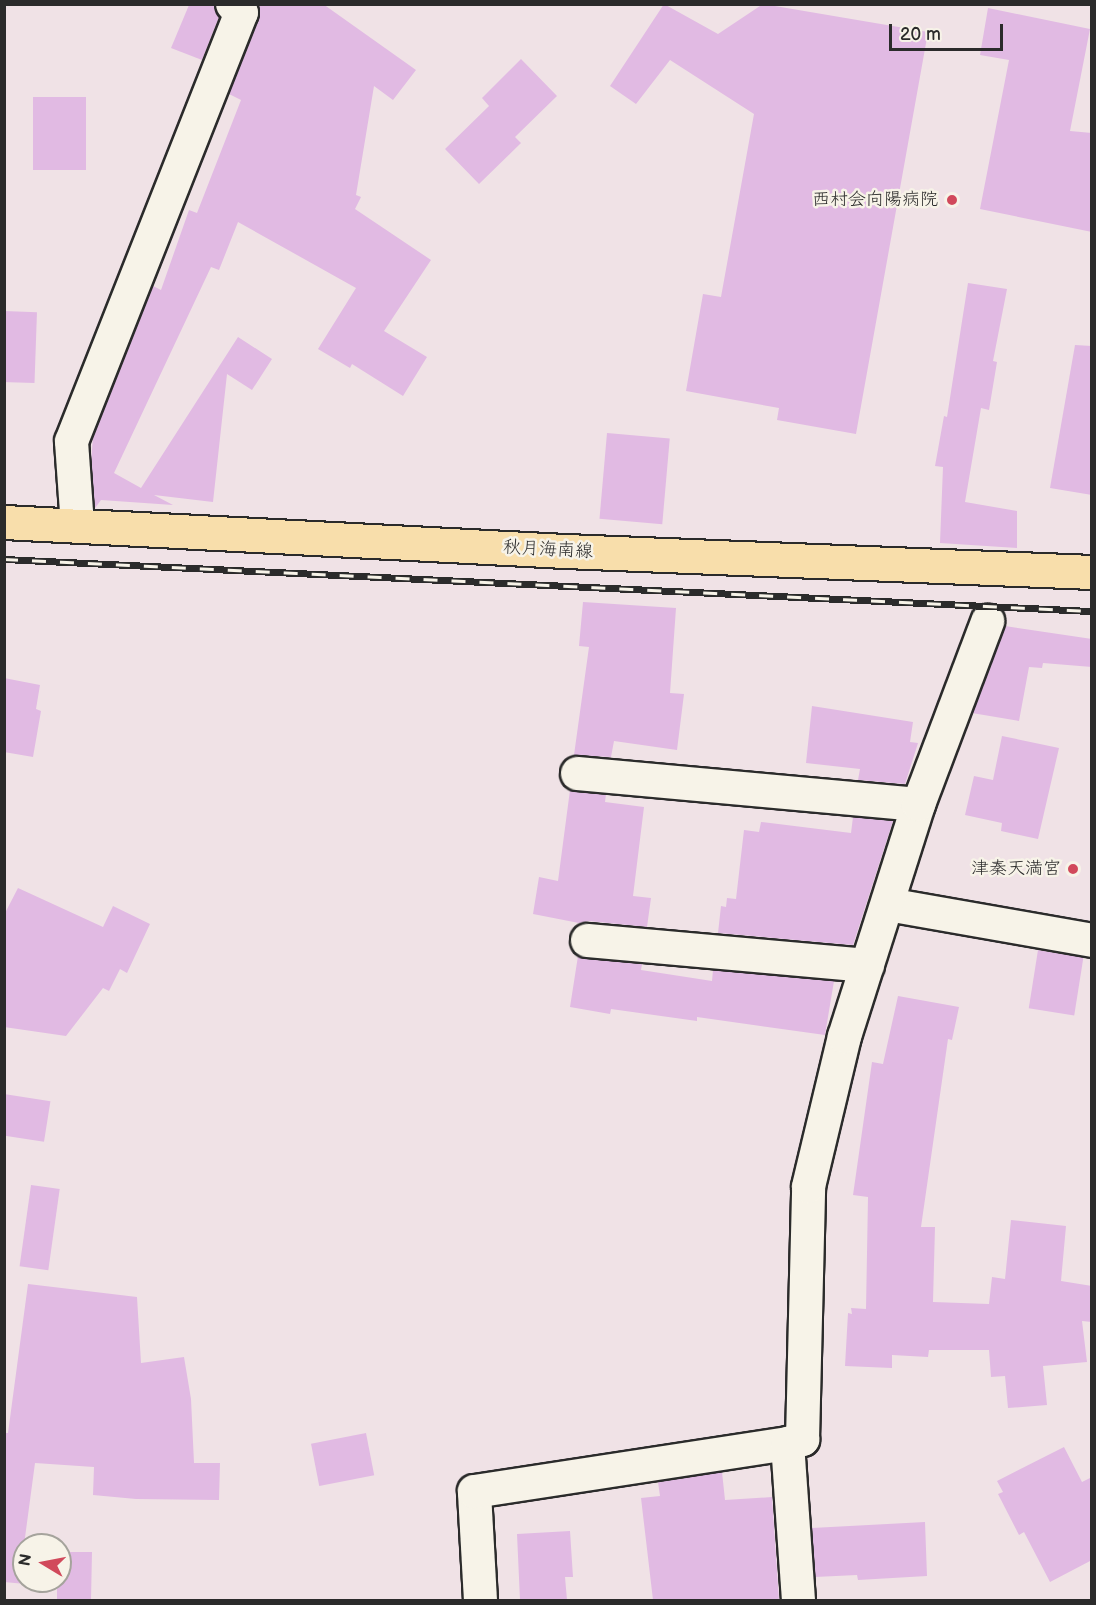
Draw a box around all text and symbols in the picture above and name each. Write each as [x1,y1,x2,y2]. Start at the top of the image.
scale bar [892,12,1006,50]
text: 20 m [900,24,941,45]
place label: 西村会向陽病院 [812,189,938,211]
marker: 西村会向陽病院 [943,191,961,209]
street label: 秋月海南線 [502,537,594,563]
place label: 津秦天満宮 [971,858,1061,880]
marker: 津秦天満宮 [1066,862,1080,876]
north arrow [12,1533,72,1593]
text: N [15,1553,36,1568]

